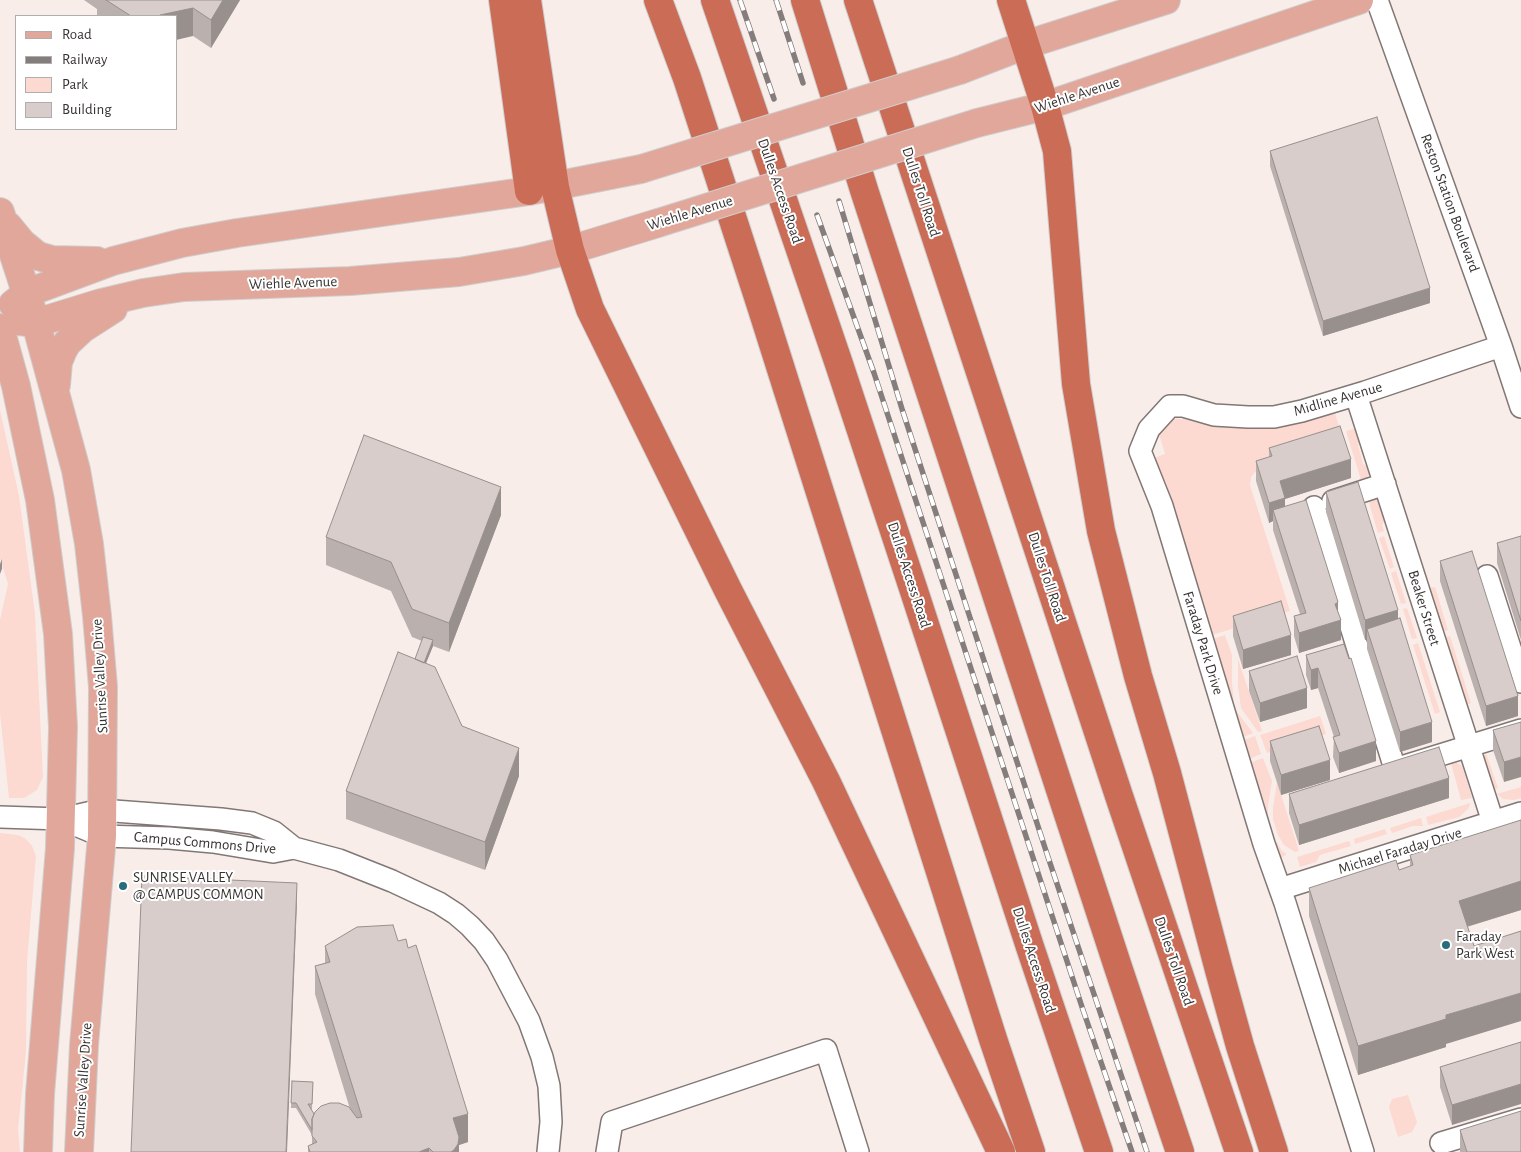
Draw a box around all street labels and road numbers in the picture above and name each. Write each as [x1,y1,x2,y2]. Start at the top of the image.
street label: Wiehle Avenue [1032,73,1122,117]
street label: Reston Station Boulevard [1417,131,1483,275]
street label: Dulles Access Road [754,136,806,246]
street label: Dulles Toll Road [898,145,944,239]
street label: Wiehle Avenue [645,191,735,235]
street label: Wiehle Avenue [248,272,338,294]
street label: Midline Avenue [1292,378,1384,420]
street label: Dulles Access Road [883,520,935,630]
street label: Dulles Toll Road [1024,530,1070,624]
street label: Beaker Street [1404,568,1444,648]
street label: Faraday Park Drive [1179,589,1227,697]
street label: Sunrise Valley Drive [88,618,112,734]
street label: Michael Faraday Drive [1336,824,1464,878]
street label: Campus Commons Drive [133,828,277,858]
street label: Dulles Access Road [1008,905,1060,1015]
street label: Dulles Toll Road [1150,914,1198,1008]
street label: Sunrise Valley Drive [70,1022,96,1138]

